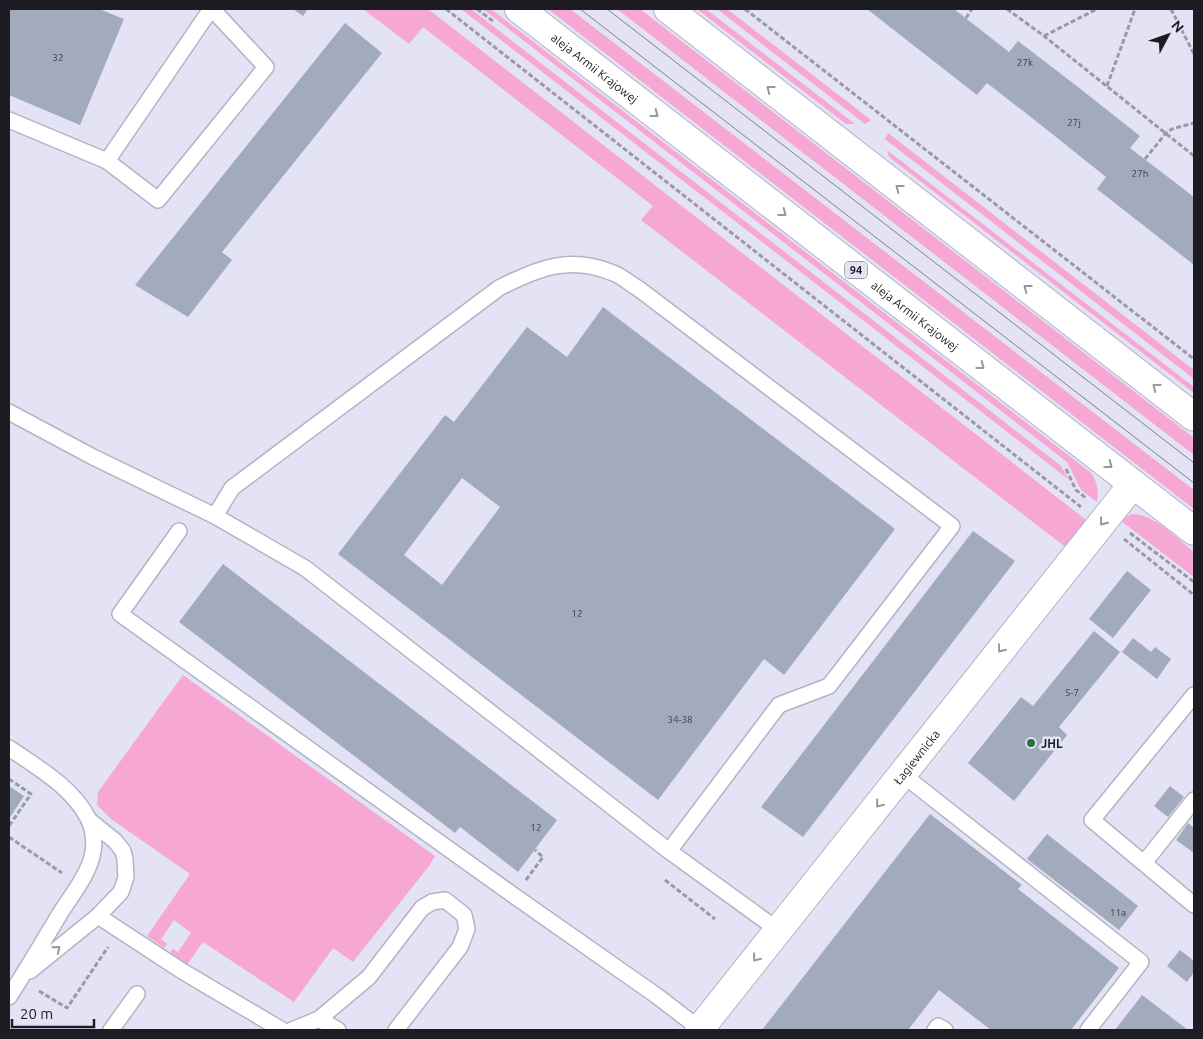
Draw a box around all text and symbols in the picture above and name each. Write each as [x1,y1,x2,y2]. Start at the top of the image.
north arrow [1143,10,1193,60]
text: N [1168,17,1187,36]
street label: aleja Armii Krajowej [549,30,641,105]
house number: 32 [52,52,64,63]
house number: 27k [1017,57,1033,68]
one-way arrow [767,86,776,94]
one-way arrow [649,108,658,117]
house number: 27j [1067,117,1081,128]
house number: 27h [1132,168,1149,179]
one-way arrow [896,186,905,194]
one-way arrow [777,207,787,216]
road number: 94 [845,262,867,278]
street label: aleja Armii Krajowej [869,278,961,353]
one-way arrow [1024,285,1033,293]
one-way arrow [975,360,985,369]
one-way arrow [1153,385,1162,393]
one-way arrow [1103,460,1112,468]
one-way arrow [1100,516,1108,525]
house number: 12 [571,608,583,619]
one-way arrow [999,643,1007,652]
house number: 5-7 [1065,687,1079,698]
house number: 34-38 [667,714,693,725]
street label: Łagiewnicka [891,727,942,787]
marker: JHL [1025,737,1037,749]
place label: JHL [1041,737,1063,750]
one-way arrow [876,798,884,807]
house number: 12 [530,822,542,833]
house number: 11a [1110,907,1126,918]
one-way arrow [52,945,61,954]
one-way arrow [752,953,761,962]
scale bar [12,996,95,1028]
text: 20 m [20,1005,53,1022]

